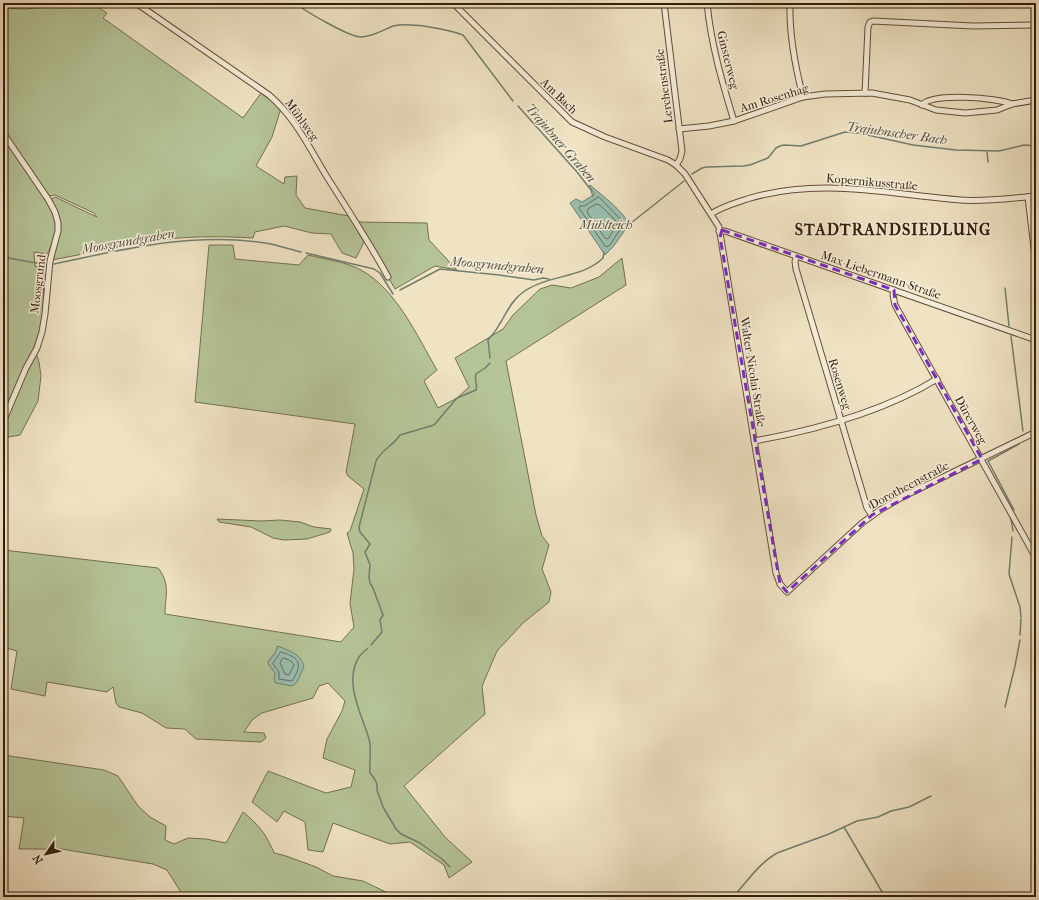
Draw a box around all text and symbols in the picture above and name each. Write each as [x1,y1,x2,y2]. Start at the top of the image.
street label: Ginsterweg [714,29,742,91]
street label: Lerchenstraße [652,48,676,124]
street label: Am Bach [537,74,580,117]
street label: Am Rosenhag [737,81,811,115]
street label: Mühlweg [282,96,322,144]
water label: Trajuhner Graben [523,101,599,185]
water label: Trajuhnscher Bach [846,119,948,148]
street label: Kopernikusstraße [826,171,918,193]
water label: Mühlteich [579,217,633,232]
district label: STADTRANDSIEDLUNG [795,220,991,239]
water label: Moosgrundgraben [79,225,176,257]
street label: Max-Liebermann-Straße [819,248,943,302]
street label: Moosgrund [27,253,49,314]
water label: Moosgrundgraben [449,253,544,277]
street label: Walter-Nicolai-Straße [737,315,769,428]
street label: Rosenweg [826,357,855,412]
street label: Dürerweg [952,393,990,447]
street label: Dorotheenstraße [867,458,951,512]
north arrow [26,834,66,874]
text: N [30,852,46,866]

